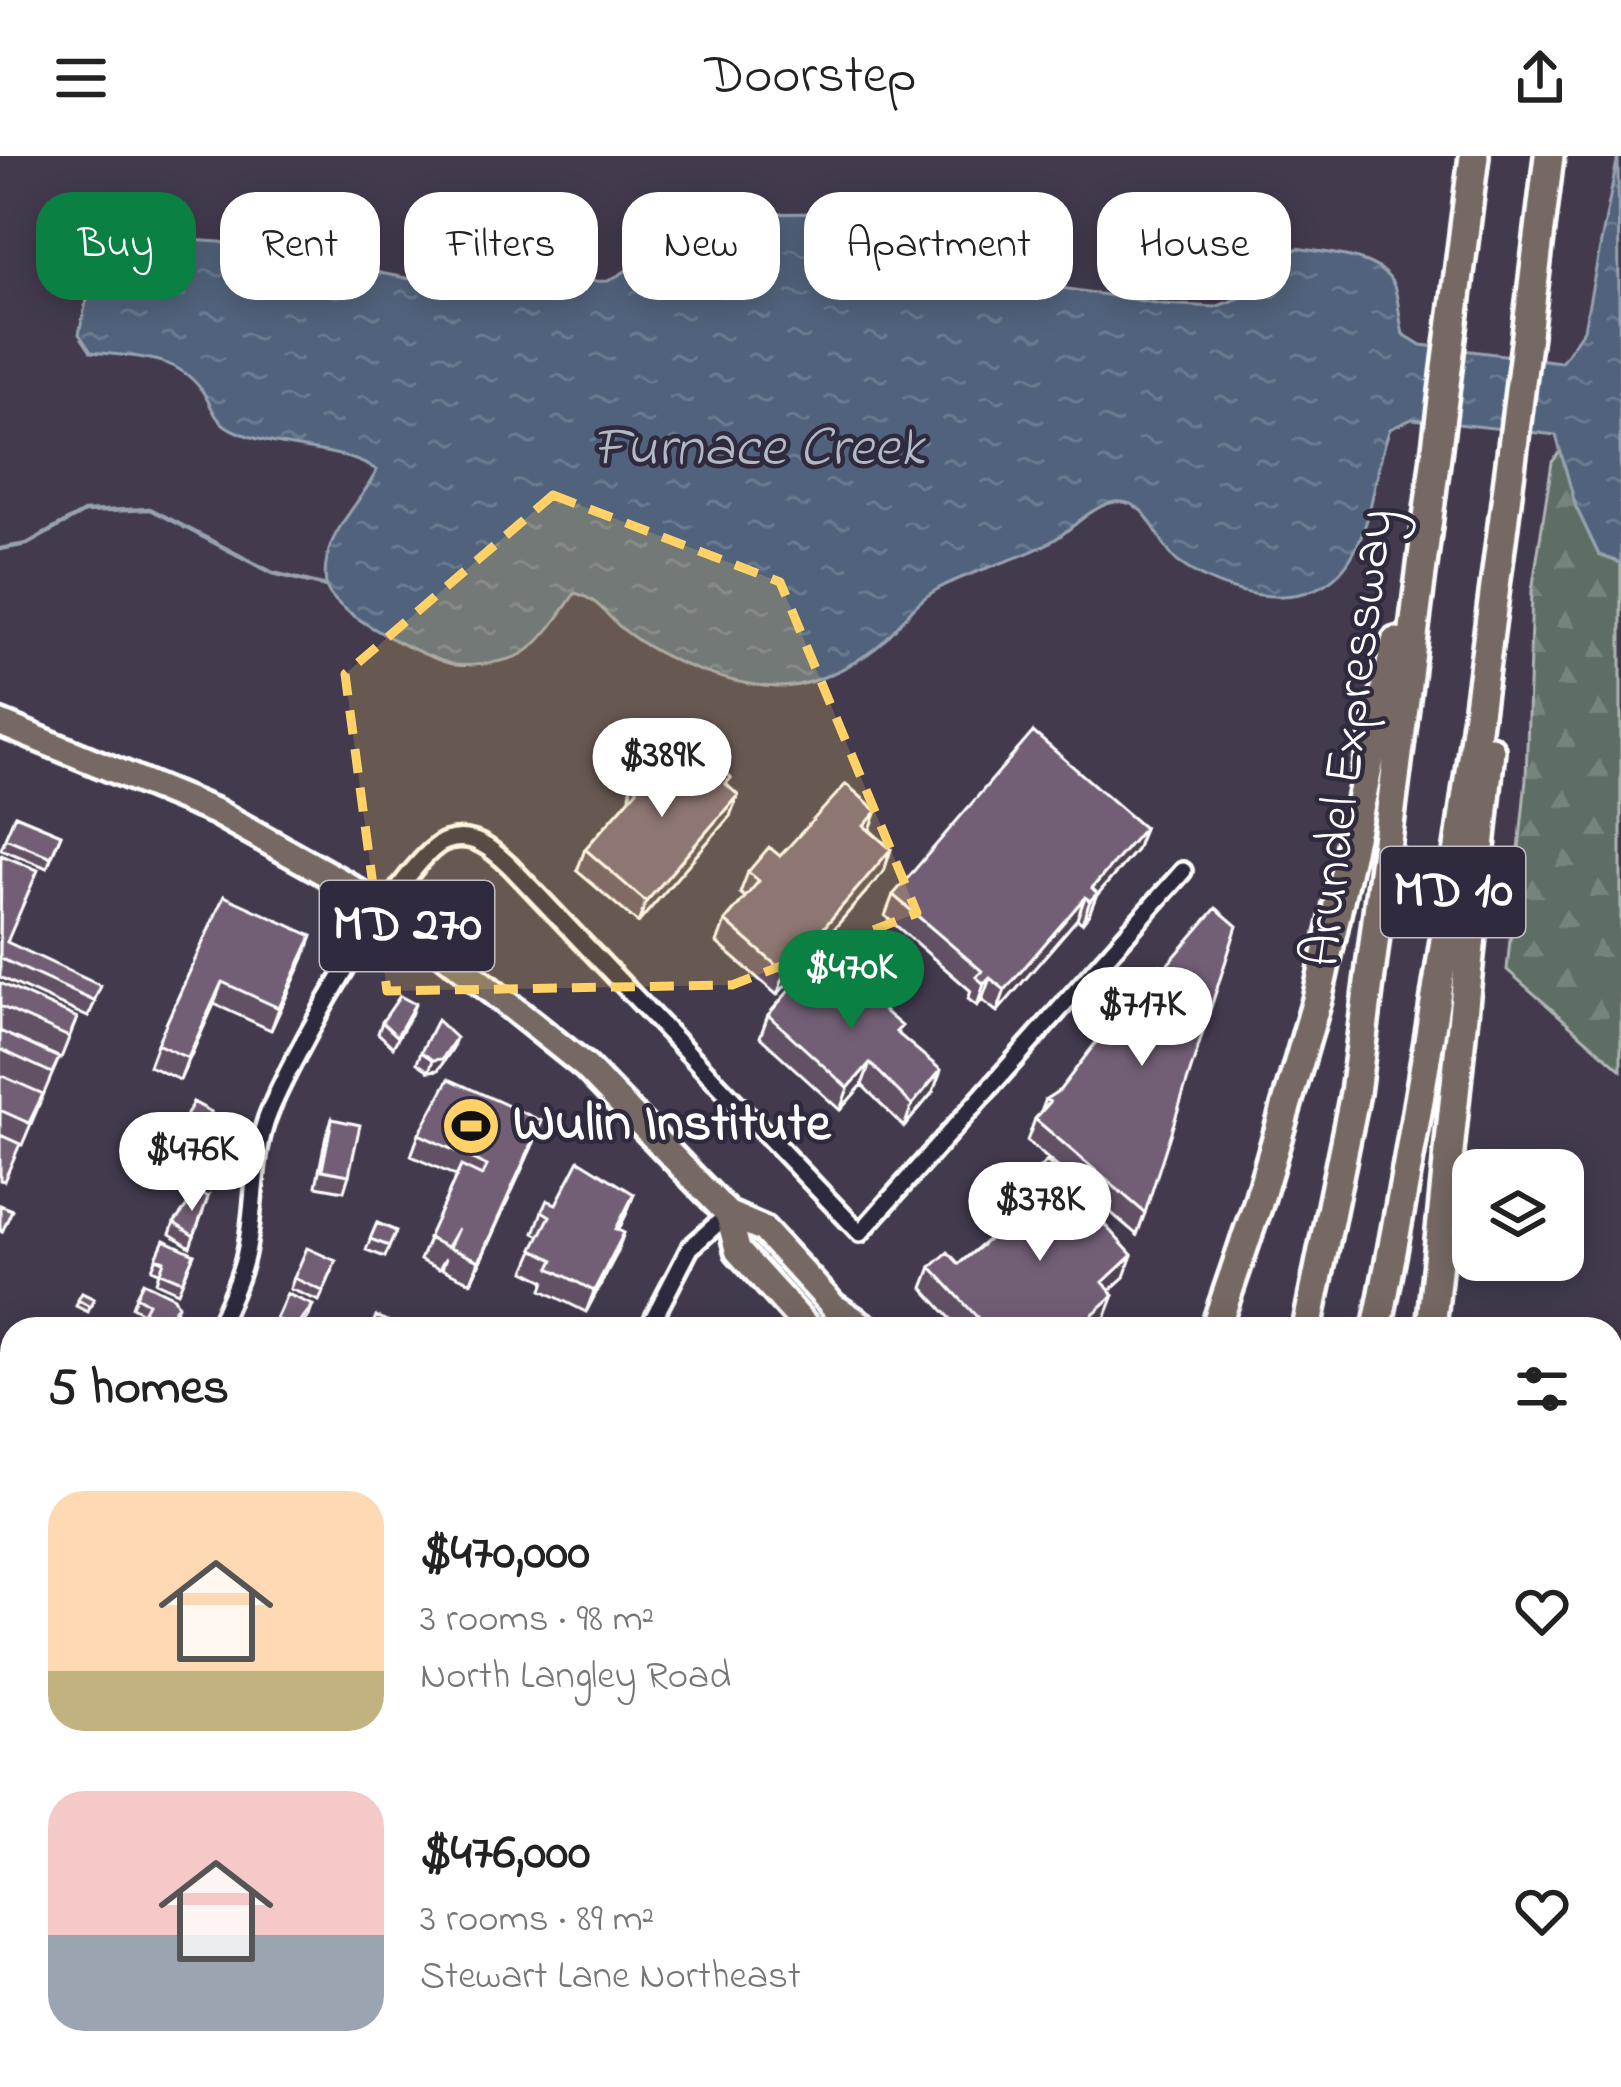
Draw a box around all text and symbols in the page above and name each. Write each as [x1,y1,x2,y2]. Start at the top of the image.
text: Doorstep [705,39,916,117]
icon: menu [48,45,114,111]
icon: share [1507,45,1573,111]
chip: Buy [36,192,196,300]
chip: Rent [220,192,380,300]
chip: Filters [404,192,598,300]
chip: New [622,192,780,300]
chip: Apartment [804,192,1073,300]
chip: House [1097,192,1291,300]
water label: Furnace Creek [592,409,926,492]
street label: Arundel Expressway [1284,504,1418,972]
pin: $389K [578,718,746,820]
text: $389K [620,728,704,785]
road number: MD 10 [1381,847,1525,937]
road number: MD 270 [320,881,494,971]
pin: $470K [767,930,935,1032]
text: $470K [805,940,897,997]
pin: $717K [1058,967,1226,1069]
text: $717K [1098,977,1186,1034]
place label: Wulin Institute [513,1087,832,1165]
sports icon: Wulin Institute [440,1095,502,1157]
pin: $476K [108,1112,276,1214]
text: $476K [146,1122,238,1179]
map controls [1452,1149,1584,1281]
button: layers [1452,1149,1584,1281]
pin: $378K [956,1162,1124,1264]
text: $378K [995,1172,1085,1229]
text: 5 homes [48,1352,229,1427]
icon: filters [1509,1356,1575,1422]
text: $470,000 [420,1517,590,1592]
icon: home [144,1539,288,1683]
icon: heart [1509,1578,1575,1644]
text: 3 rooms · 98 m² [420,1592,654,1649]
text: North Langley Road [420,1649,731,1706]
text: $476,000 [420,1817,590,1892]
icon: home [144,1839,288,1983]
icon: heart [1509,1878,1575,1944]
text: 3 rooms · 89 m² [420,1892,654,1949]
text: Stewart Lane Northeast [420,1949,801,2006]

